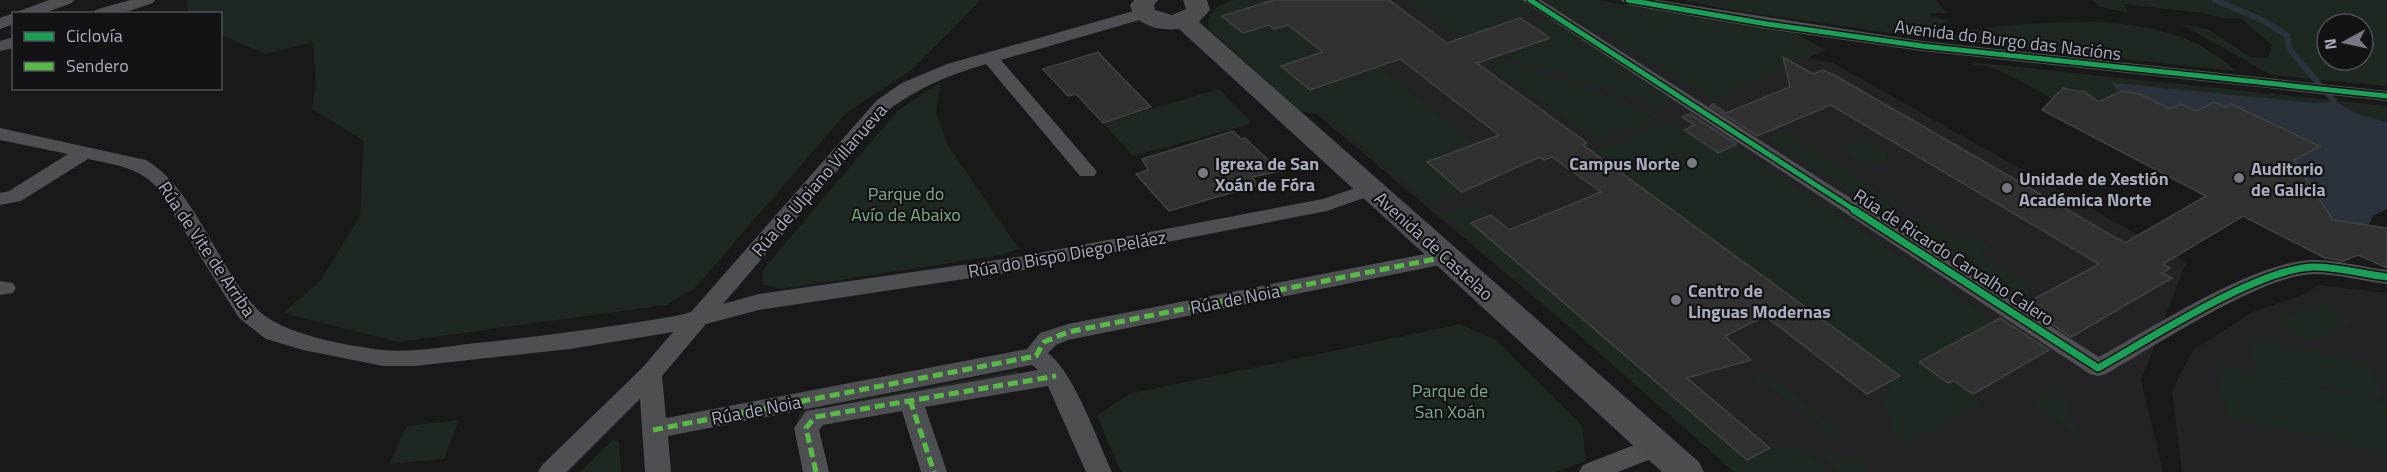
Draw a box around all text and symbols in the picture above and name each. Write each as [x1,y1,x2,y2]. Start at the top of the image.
legend [12,12,222,90]
north arrow [2315,12,2375,72]
street label: Avenida do Burgo das Nacións [1893,13,2123,67]
text: Ciclovía [66,22,123,49]
text: N [2317,37,2343,51]
text: Sendero [66,52,129,79]
street label: Rúa de Ulpiano Villanueva [745,98,893,262]
place label: Igrexa de San Xoán de Fóra [1215,150,1319,198]
place label: Campus Norte [1569,150,1680,177]
place label: Auditorio de Galicia [2251,155,2326,203]
marker: Campus Norte [1685,156,1699,170]
place label: Unidade de Xestión Académica Norte [2019,165,2169,213]
marker: Igrexa de San Xoán de Fóra [1196,166,1210,180]
marker: Auditorio de Galicia [2232,171,2246,185]
street label: Rúa de Vite de Arriba [152,176,262,322]
park label: Parque do Avío de Abaixo [851,180,961,228]
marker: Unidade de Xestión Académica Norte [2000,181,2014,195]
street label: Rúa de Ricardo Carvalho Calero [1848,182,2060,332]
street label: Avenida de Castelao [1369,185,1499,307]
street label: Rúa do Bispo Diego Peláez [966,223,1168,285]
street label: Rúa de Noia [1188,277,1282,321]
place label: Centro de Linguas Modernas [1688,277,1831,325]
marker: Centro de Linguas Modernas [1669,293,1683,307]
park label: Parque de San Xoán [1412,377,1488,425]
street label: Rúa de Noia [709,388,803,432]

